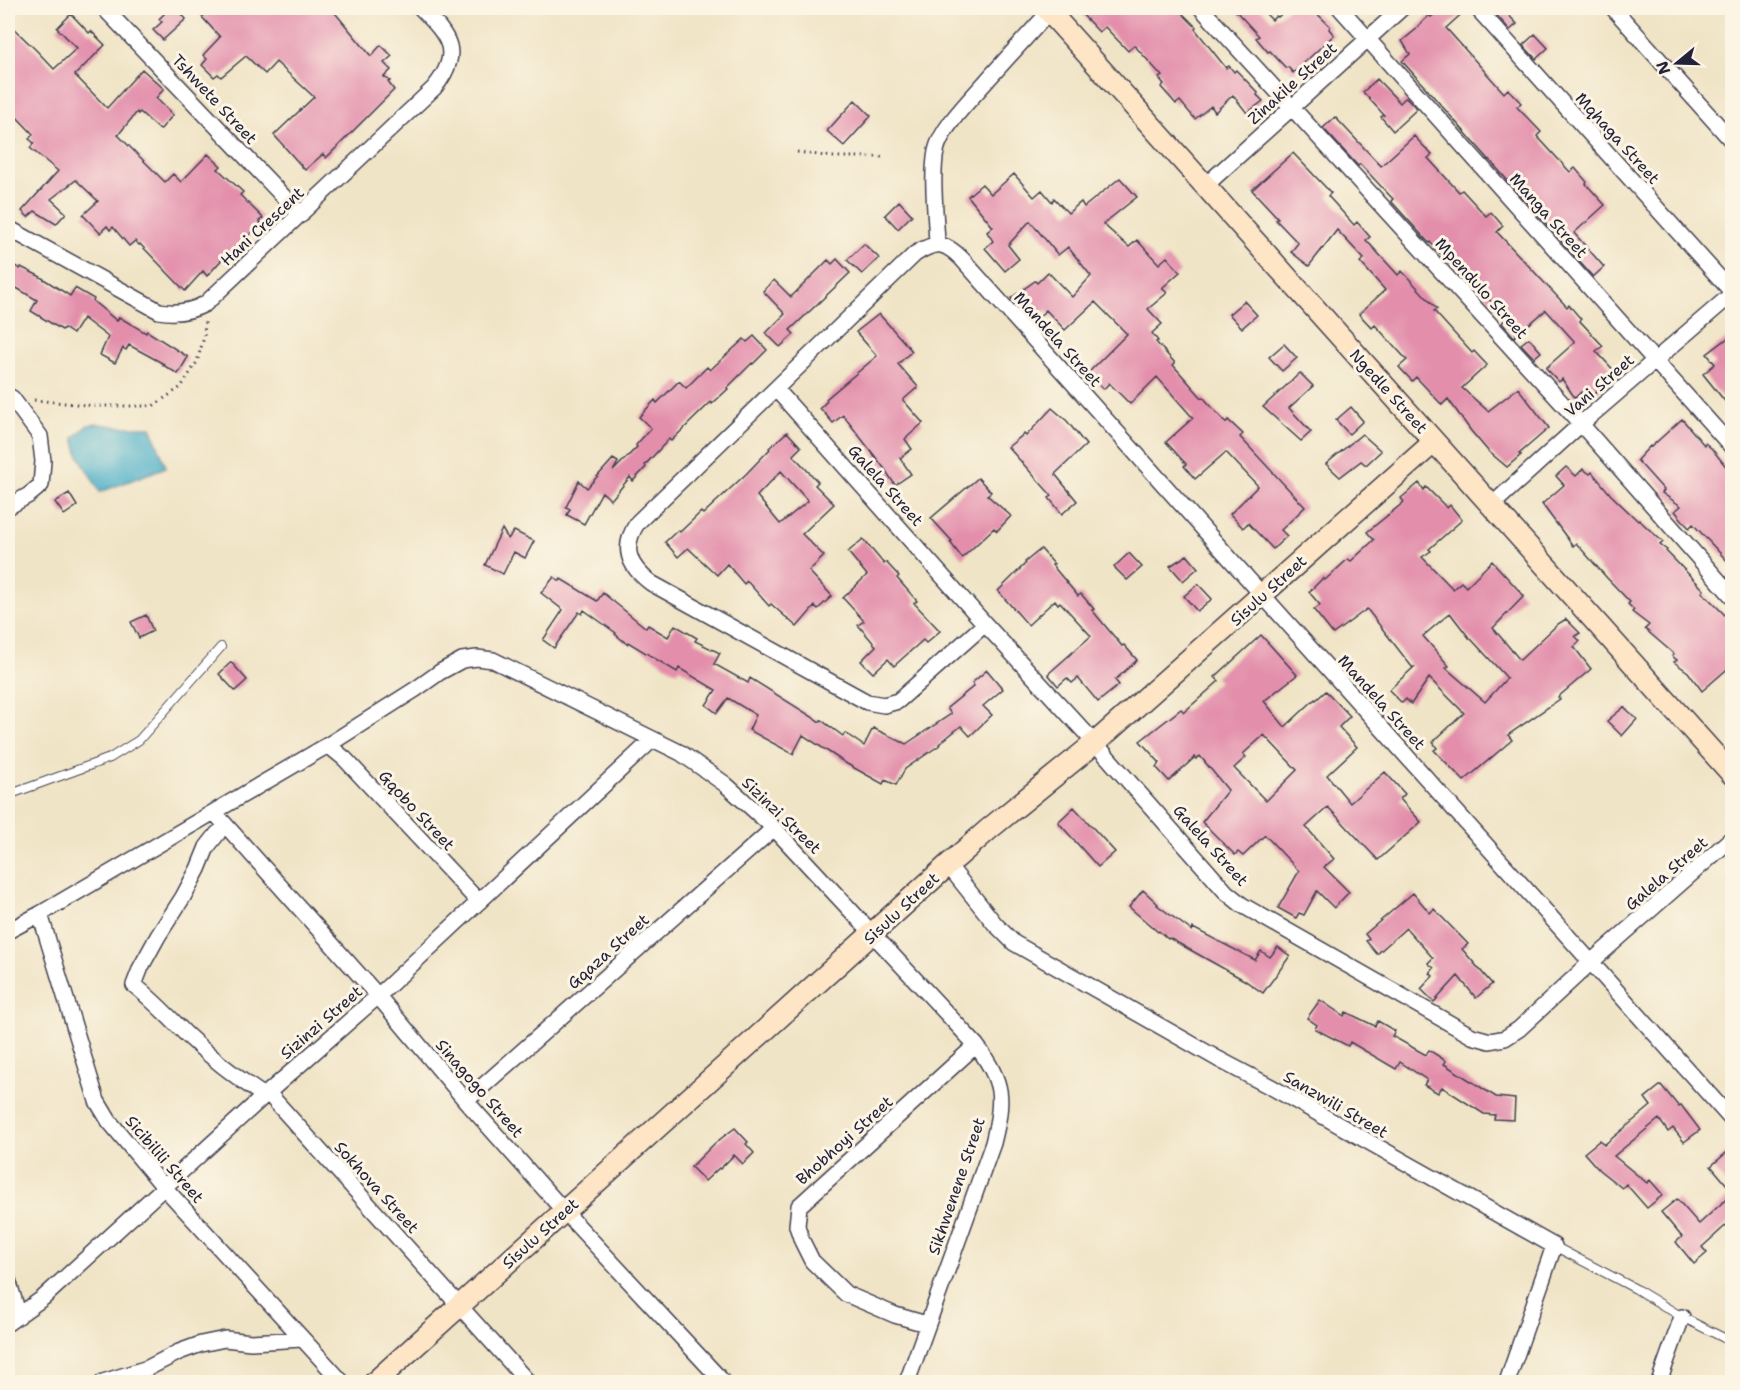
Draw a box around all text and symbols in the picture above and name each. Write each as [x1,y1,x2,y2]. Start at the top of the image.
north arrow [1647,33,1707,93]
street label: Zinakile Street [1243,38,1341,129]
street label: Tshwete Street [167,50,262,149]
text: N [1651,58,1675,77]
street label: Mqhaga Street [1571,88,1664,189]
street label: Manga Street [1505,168,1592,262]
street label: Hani Crescent [216,182,309,270]
street label: Mpendulo Street [1431,233,1533,343]
street label: Mandela Street [1009,287,1106,391]
street label: Ngedle Street [1345,345,1432,438]
street label: Vani Street [1560,349,1639,422]
street label: Galela Street [843,440,928,531]
street label: Sisulu Street [1226,550,1311,630]
street label: Mandela Street [1333,650,1430,754]
street label: Gqobo Street [374,766,459,855]
street label: Sizinzi Street [738,772,826,858]
street label: Galela Street [1168,800,1253,891]
street label: Galela Street [1621,832,1712,915]
street label: Sisulu Street [859,868,944,949]
street label: Gqaza Street [563,909,654,994]
street label: Sizinzi Street [276,981,367,1064]
street label: Sinagogo Street [431,1035,528,1142]
street label: Sanzwili Street [1280,1066,1392,1143]
street label: Bhobhoyi Street [791,1091,897,1189]
street label: Sicibilili Street [121,1111,209,1208]
street label: Sikhwenene Street [923,1115,990,1258]
street label: Sokhova Street [330,1137,424,1238]
street label: Sisulu Street [498,1193,583,1273]

